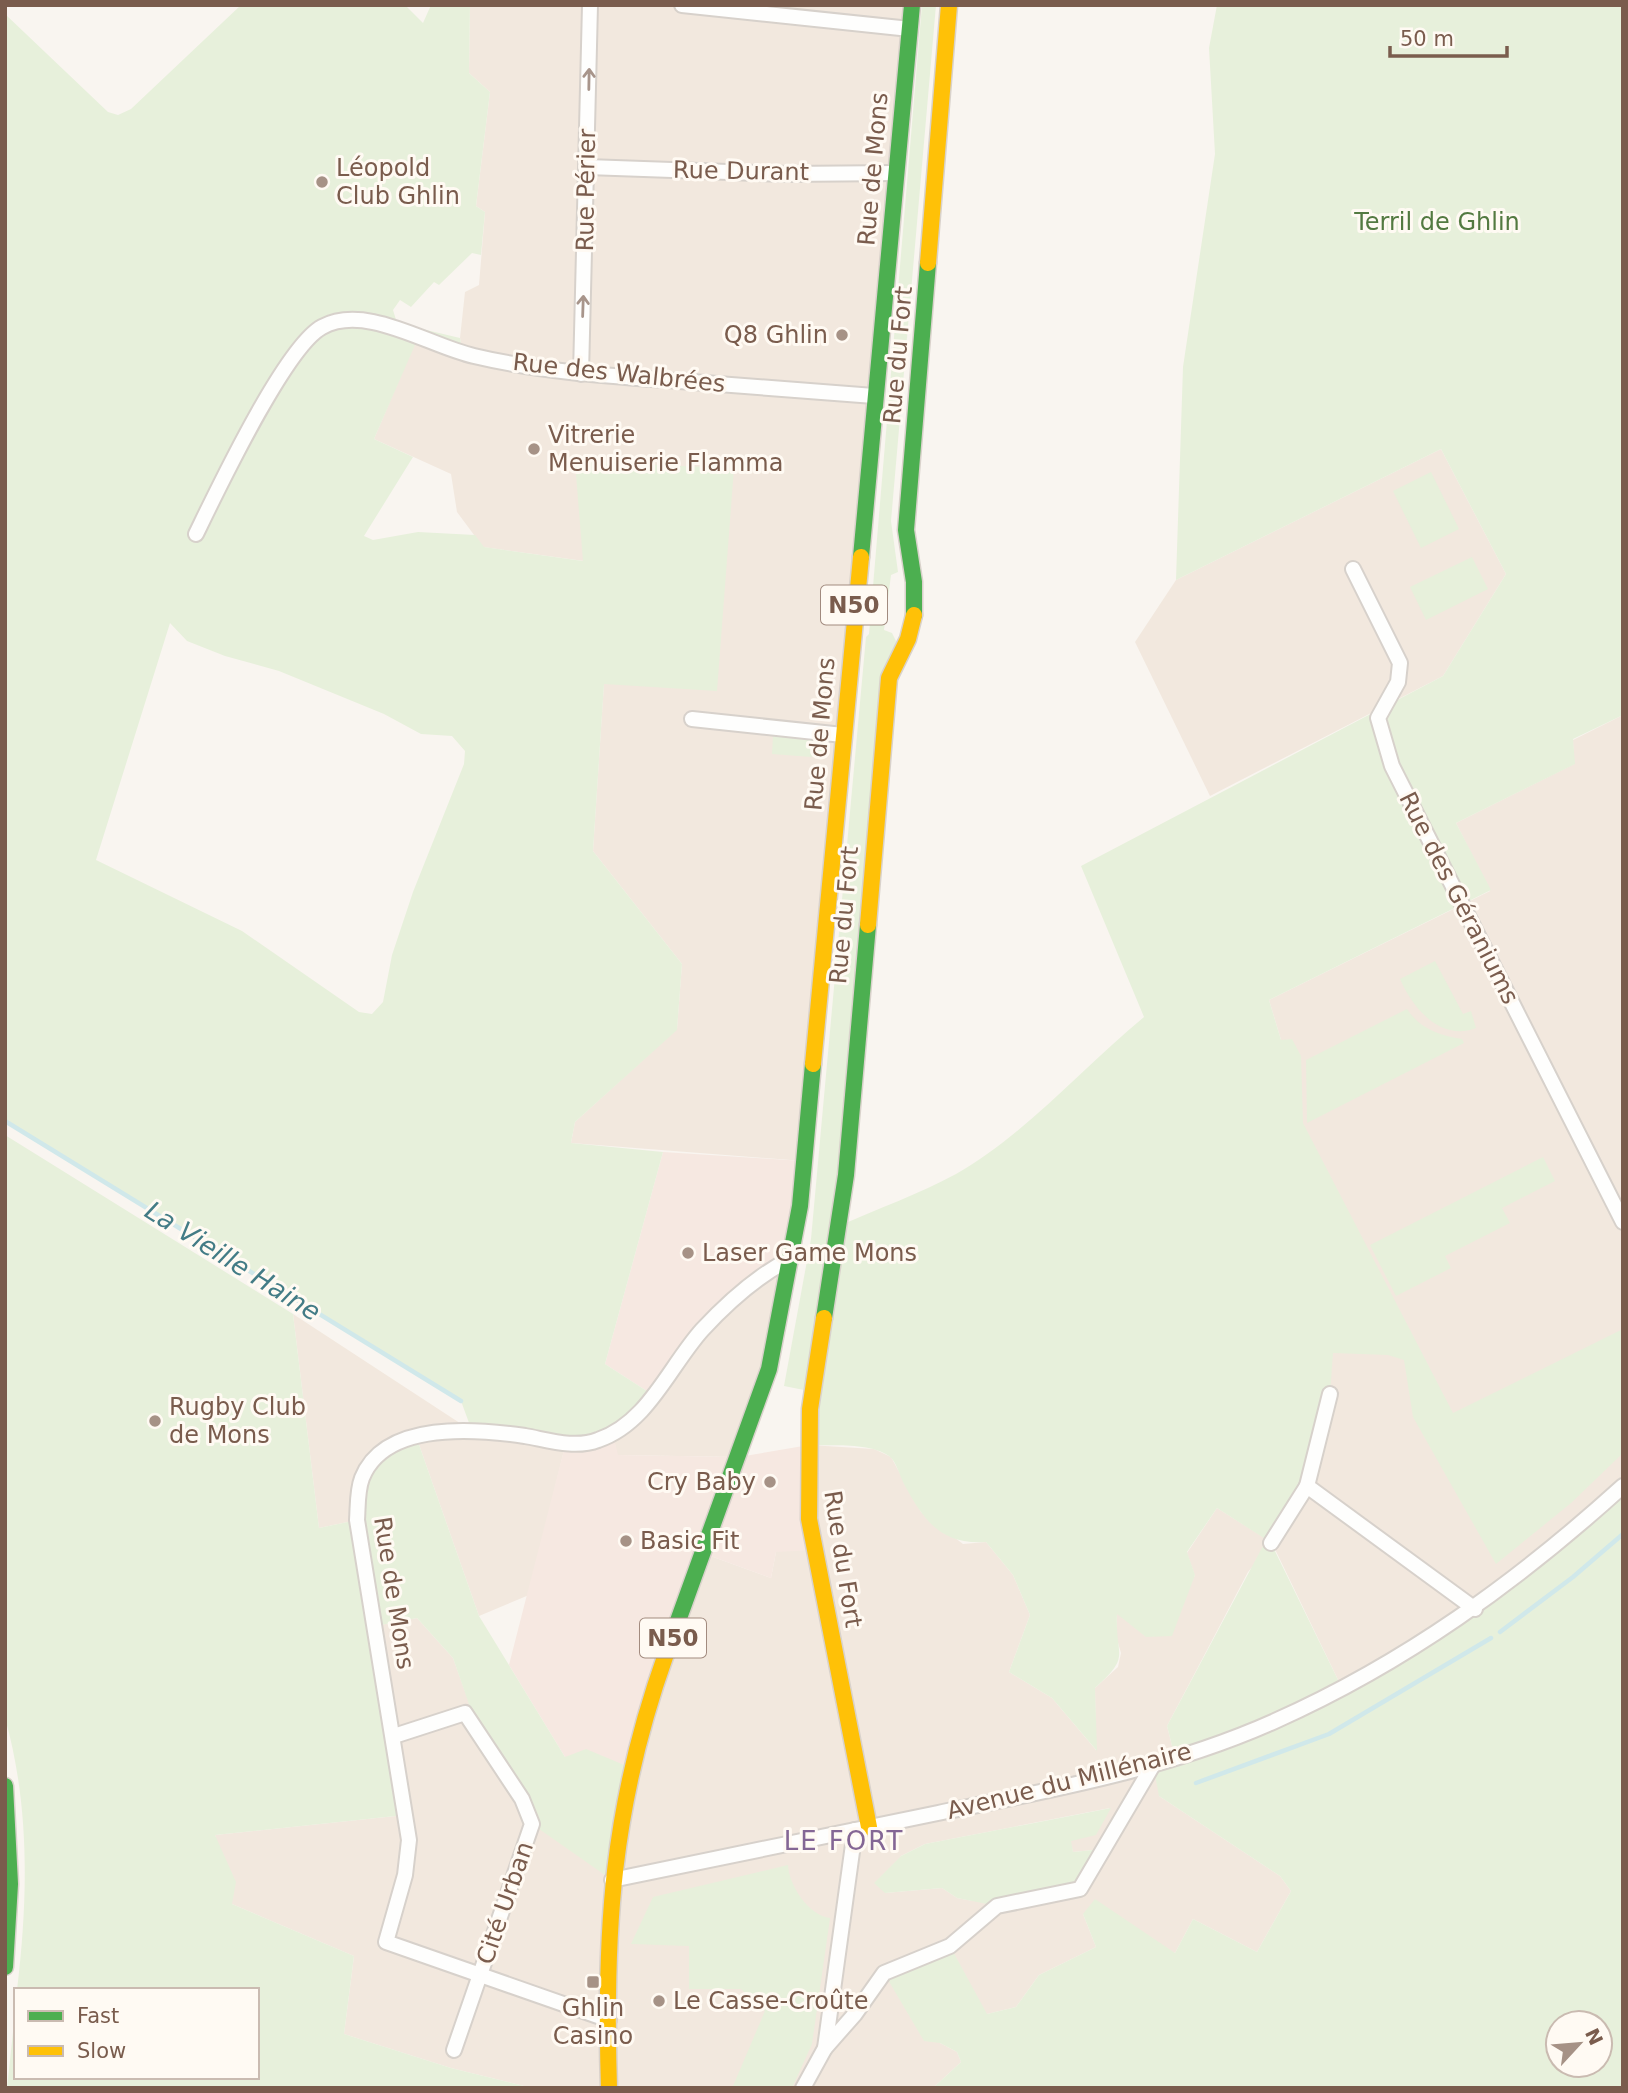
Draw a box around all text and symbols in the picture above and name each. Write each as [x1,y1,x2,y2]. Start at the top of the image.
scale bar [1390,14,1507,58]
text: 50 m [1400,27,1454,51]
one-way arrow [582,67,596,90]
street label: Rue de Mons [852,91,894,247]
street label: Rue Périer [571,128,601,252]
place label: Léopold Club Ghlin [336,154,460,210]
street label: Rue Durant [673,156,809,186]
marker: Léopold Club Ghlin [314,174,330,190]
park label: Terril de Ghlin [1353,208,1520,236]
street label: Rue du Fort [878,285,918,425]
one-way arrow [577,295,590,318]
place label: Q8 Ghlin [724,321,828,349]
marker: Q8 Ghlin [834,327,850,343]
street label: Rue des Walbrées [511,348,727,398]
place label: Vitrerie Menuiserie Flamma [548,421,783,477]
marker: Vitrerie Menuiserie Flamma [526,441,542,457]
road number: N50 [821,586,887,624]
street label: Rue de Mons [799,656,841,812]
street label: Rue des Géraniums [1393,787,1525,1009]
street label: Rue du Fort [824,845,864,985]
water label: La Vieille Haine [140,1195,326,1327]
place label: Laser Game Mons [702,1239,917,1267]
marker: Laser Game Mons [680,1245,696,1261]
place label: Rugby Club de Mons [169,1393,306,1449]
marker: Rugby Club de Mons [147,1413,163,1429]
place label: Cry Baby [647,1468,756,1496]
marker: Cry Baby [762,1474,778,1490]
street label: Rue du Fort [818,1489,868,1629]
street label: Rue de Mons [368,1515,420,1671]
place label: Basic Fit [640,1527,739,1555]
marker: Basic Fit [618,1533,634,1549]
road number: N50 [640,1618,706,1658]
street label: Avenue du Millénaire [944,1737,1194,1825]
district label: LE FORT [784,1826,904,1856]
street label: Cité Urban [471,1838,539,1968]
marker: Ghlin Casino [585,1974,601,1990]
place label: Le Casse-Croûte [673,1987,868,2015]
legend [14,1988,259,2079]
marker: Le Casse-Croûte [651,1993,667,2009]
place label: Ghlin Casino [553,1994,633,2050]
text: Fast [77,2004,119,2028]
north arrow [1544,2009,1614,2079]
text: N [1581,2025,1608,2049]
text: Slow [77,2039,126,2063]

